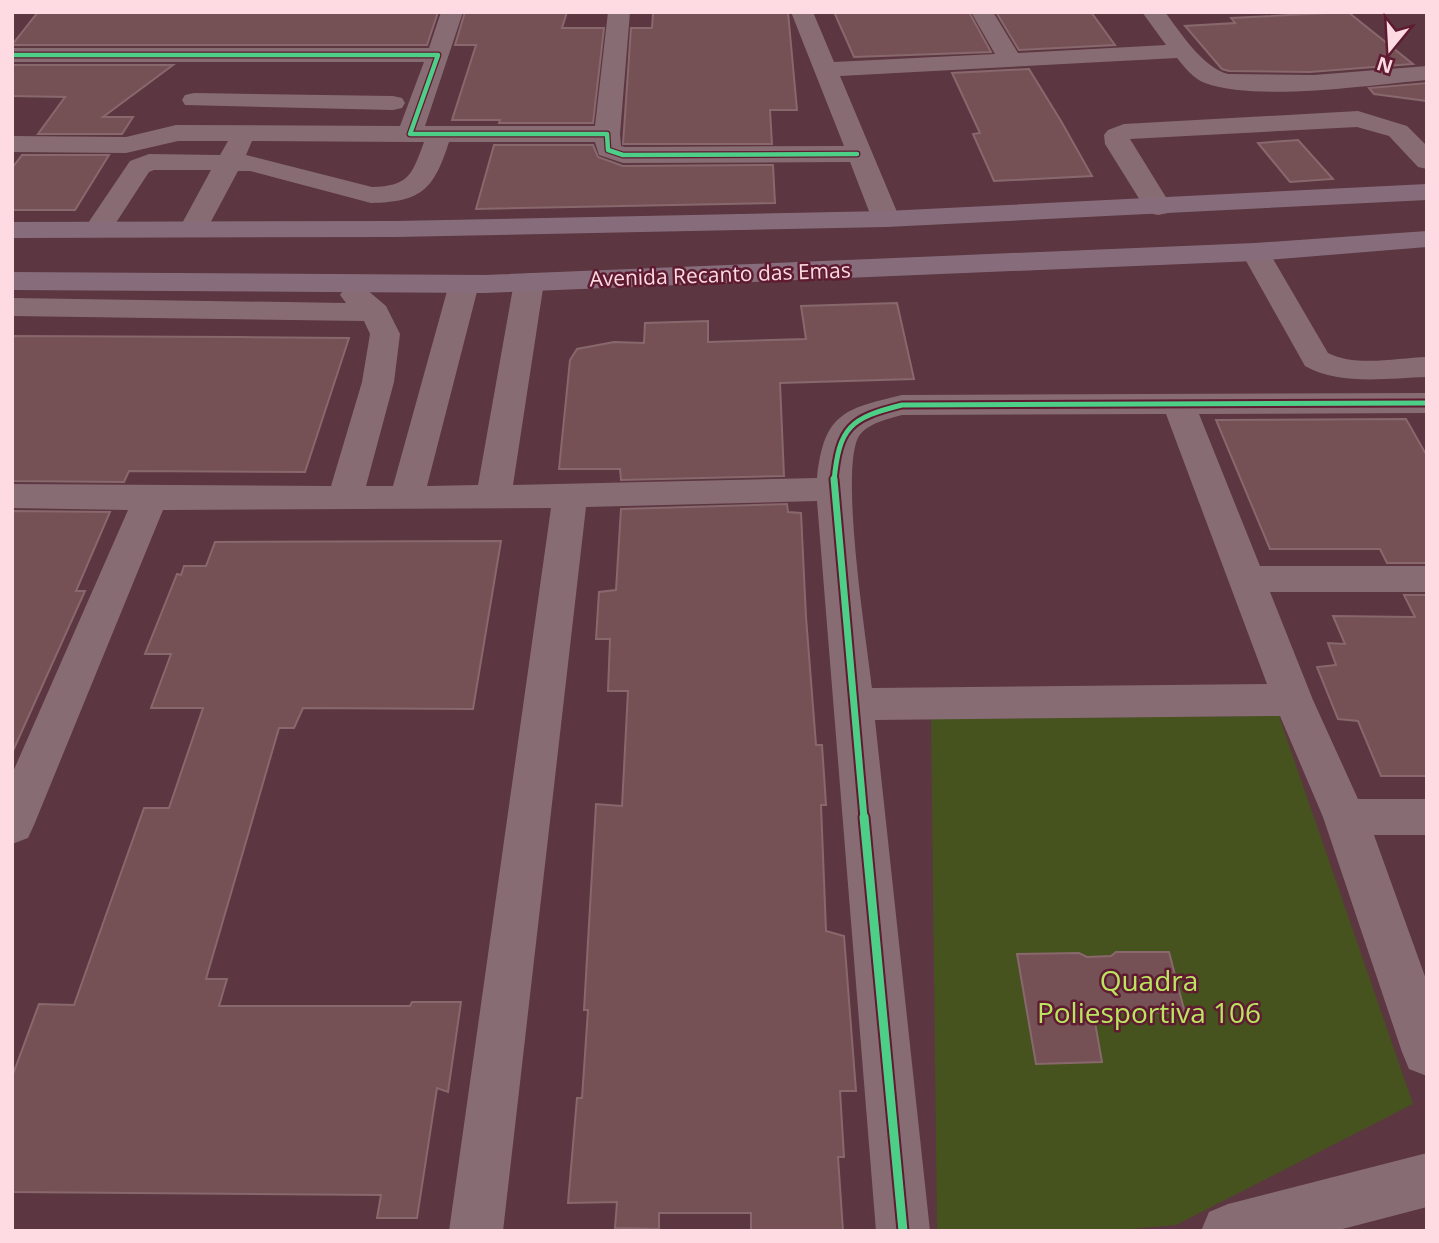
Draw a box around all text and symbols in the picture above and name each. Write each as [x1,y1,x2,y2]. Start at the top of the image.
north arrow [1355,14,1425,84]
text: N [1373,50,1396,80]
street label: Avenida Recanto das Emas [589,255,851,293]
park label: Quadra Poliesportiva 106 [1037,961,1261,1031]

